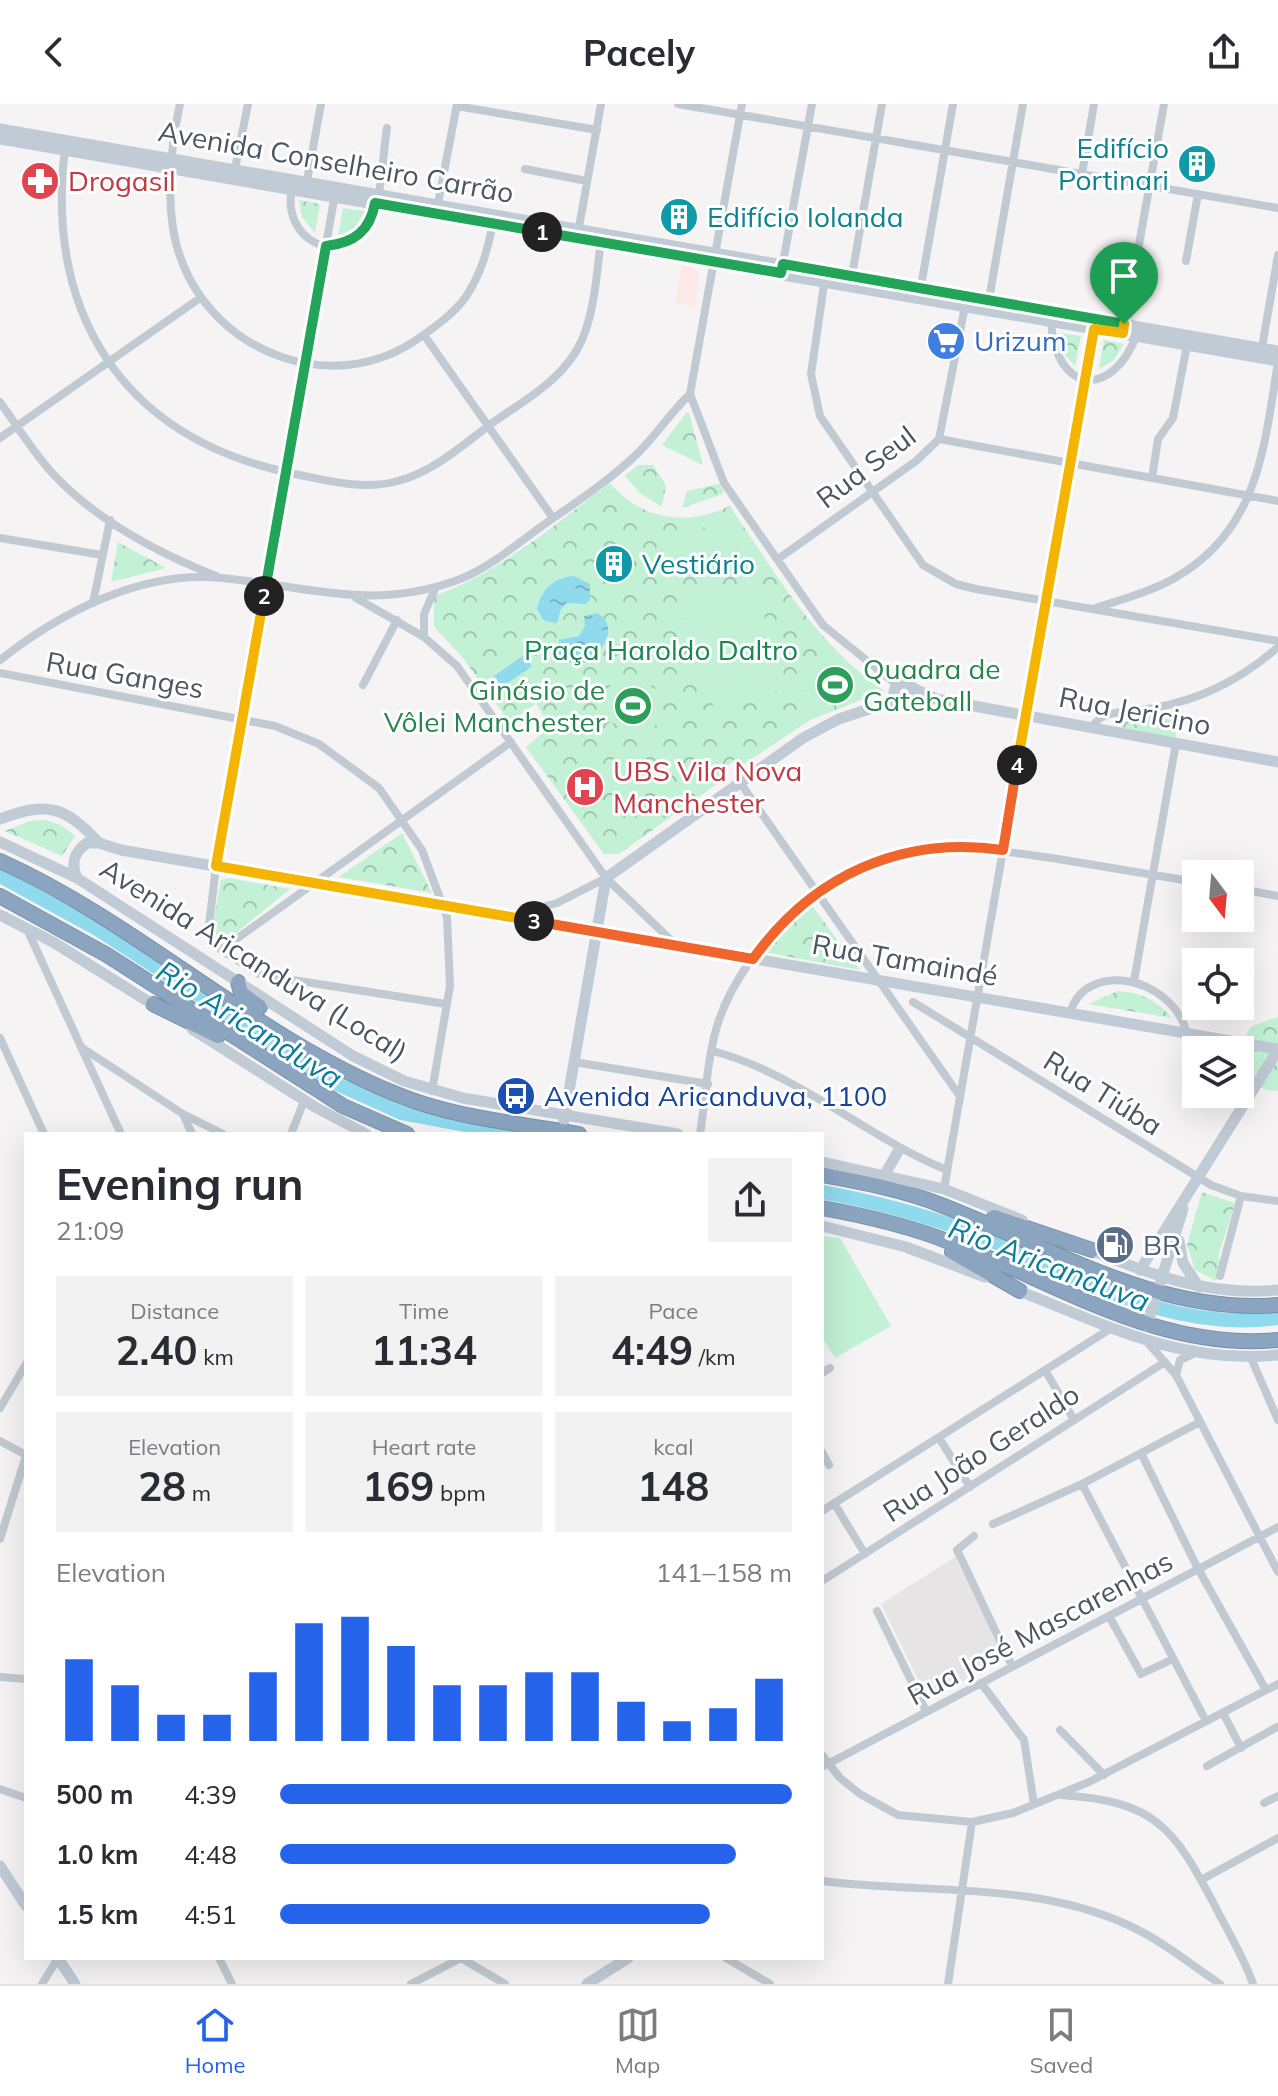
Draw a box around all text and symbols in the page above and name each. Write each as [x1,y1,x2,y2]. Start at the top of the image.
icon: back [32,30,76,74]
text: Pacely [583,30,695,75]
icon: share [1202,30,1246,74]
street label: Avenida Conselheiro Carrão [156,113,517,210]
place label: Edifício Portinari [1058,130,1169,197]
building icon: Edifício Portinari [1176,143,1218,185]
pharmacy icon: Drogasil [19,160,61,202]
place label: Drogasil [68,163,176,198]
building icon: Edifício Iolanda [658,196,700,238]
place label: Edifício Iolanda [707,199,903,234]
pin: 1 [522,212,562,252]
text: 1 [535,218,549,246]
pin [1090,242,1158,324]
icon: arrive [1102,254,1146,298]
supermarket icon: Urizum [925,320,967,362]
place label: Urizum [974,323,1067,358]
street label: Rua Seul [809,418,922,515]
building icon: Vestiário [593,543,635,585]
place label: Vestiário [642,546,755,581]
pin: 2 [244,576,284,616]
text: 2 [257,582,271,610]
park label: Praça Haroldo Daltro [524,632,798,667]
street label: Rua Ganges [44,643,207,706]
place label: Quadra de Gateball [863,651,1001,718]
sports icon: Quadra de Gateball [814,664,856,706]
place label: Ginásio de Vôlei Manchester [384,672,606,739]
street label: Rua Jericino [1056,679,1214,742]
sports icon: Ginásio de Vôlei Manchester [612,685,654,727]
pin: 4 [997,745,1037,785]
text: 4 [1010,751,1024,779]
place label: UBS Vila Nova Manchester [613,753,802,820]
hospital icon: UBS Vila Nova Manchester [564,766,606,808]
street label: Avenida Aricanduva (Local) [94,850,414,1069]
north arrow [1182,860,1254,932]
map controls [1182,860,1254,1108]
pin: 3 [514,901,554,941]
text: 3 [527,907,541,935]
street label: Rua Tamaindé [810,926,1001,993]
button: locate [1182,948,1254,1020]
water label: Rio Aricanduva [149,952,350,1096]
button: layers [1182,1036,1254,1108]
street label: Rua Tiúba [1038,1042,1169,1143]
bus stop icon: Avenida Aricanduva, 1100 [495,1075,537,1117]
place label: Avenida Aricanduva, 1100 [544,1078,887,1113]
text: Evening run [56,1156,303,1211]
button: share [708,1158,792,1242]
water label: Rio Aricanduva [943,1208,1155,1320]
text: 21:09 [56,1214,124,1247]
fuel station icon: BR [1094,1224,1136,1266]
place label: BR [1143,1227,1181,1262]
text: Distance [130,1297,219,1325]
text: Time [399,1297,449,1325]
text: Pace [649,1297,698,1325]
text: 2.40 [116,1325,197,1375]
text: 11:34 [371,1325,477,1375]
text: 4:49 [611,1325,693,1375]
text: km [197,1343,234,1371]
text: /km [693,1343,736,1371]
street label: Rua João Geraldo [876,1376,1085,1529]
text: Elevation [128,1433,221,1461]
text: Heart rate [372,1433,476,1461]
text: kcal [653,1433,693,1461]
text: 28 [138,1461,186,1511]
text: 169 [362,1461,434,1511]
text: 148 [637,1461,709,1511]
text: m [186,1479,211,1507]
text: bpm [434,1479,486,1507]
street label: Rua José Mascarenhas [901,1543,1178,1712]
text: Elevation [56,1556,166,1589]
text: 141–158 m [656,1556,792,1589]
text: 500 m [56,1778,133,1811]
text: 4:39 [184,1778,237,1811]
text: 1.0 km [56,1838,139,1871]
text: 4:48 [184,1838,237,1871]
text: 1.5 km [56,1898,139,1931]
text: 4:51 [184,1898,237,1931]
tab: Home [185,2003,245,2079]
tab: Map [615,2003,660,2079]
tab: Saved [1030,2003,1093,2079]

